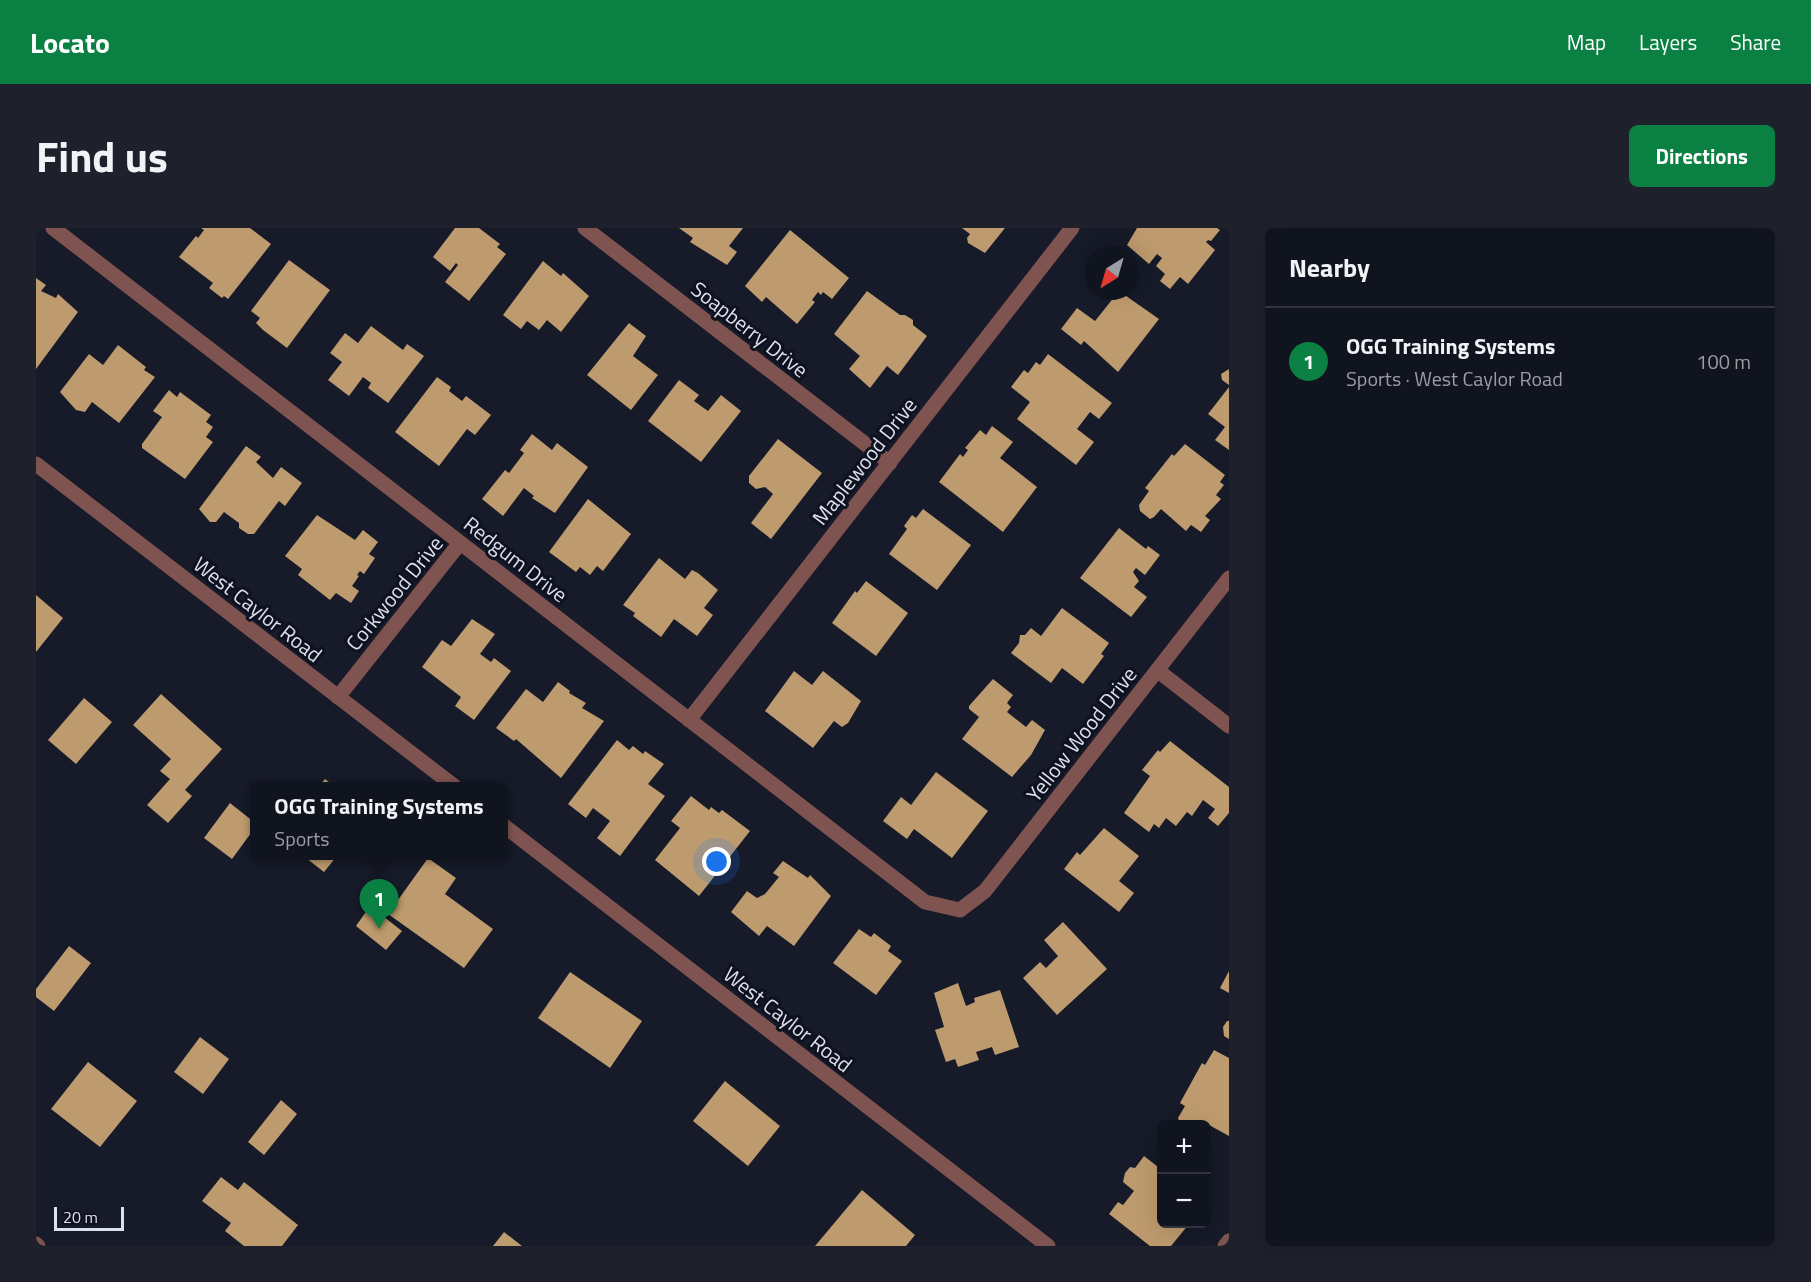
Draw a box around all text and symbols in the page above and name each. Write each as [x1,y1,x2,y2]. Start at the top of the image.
text: Locato [30,21,110,64]
text: Map [1567,26,1606,58]
text: Layers [1639,26,1697,58]
text: Share [1730,26,1781,58]
text: Find us [36,124,168,188]
button: Directions [1629,125,1775,187]
north arrow [1085,246,1139,300]
text: Nearby [1289,248,1370,287]
street label: Soapberry Drive [685,273,815,385]
text: OGG Training Systems [1346,329,1555,363]
text: 1 [1303,346,1314,377]
text: 100 m [1696,346,1751,377]
text: Sports · West Caylor Road [1346,363,1563,394]
street label: Maplewood Drive [804,390,924,532]
street label: Redgum Drive [457,508,575,610]
street label: Corkwood Drive [338,529,450,657]
street label: West Caylor Road [187,548,329,670]
street label: Yellow Wood Drive [1018,660,1144,808]
popup [250,782,508,860]
text: OGG Training Systems [274,789,484,823]
text: Sports [274,823,330,854]
your location [702,847,731,876]
pin: 1 [360,880,398,929]
street label: West Caylor Road [717,958,859,1080]
map controls [1157,1120,1211,1228]
button: + [1157,1120,1211,1174]
button: − [1157,1174,1211,1228]
scale bar [54,1204,124,1232]
text: 20 m [63,1205,98,1229]

